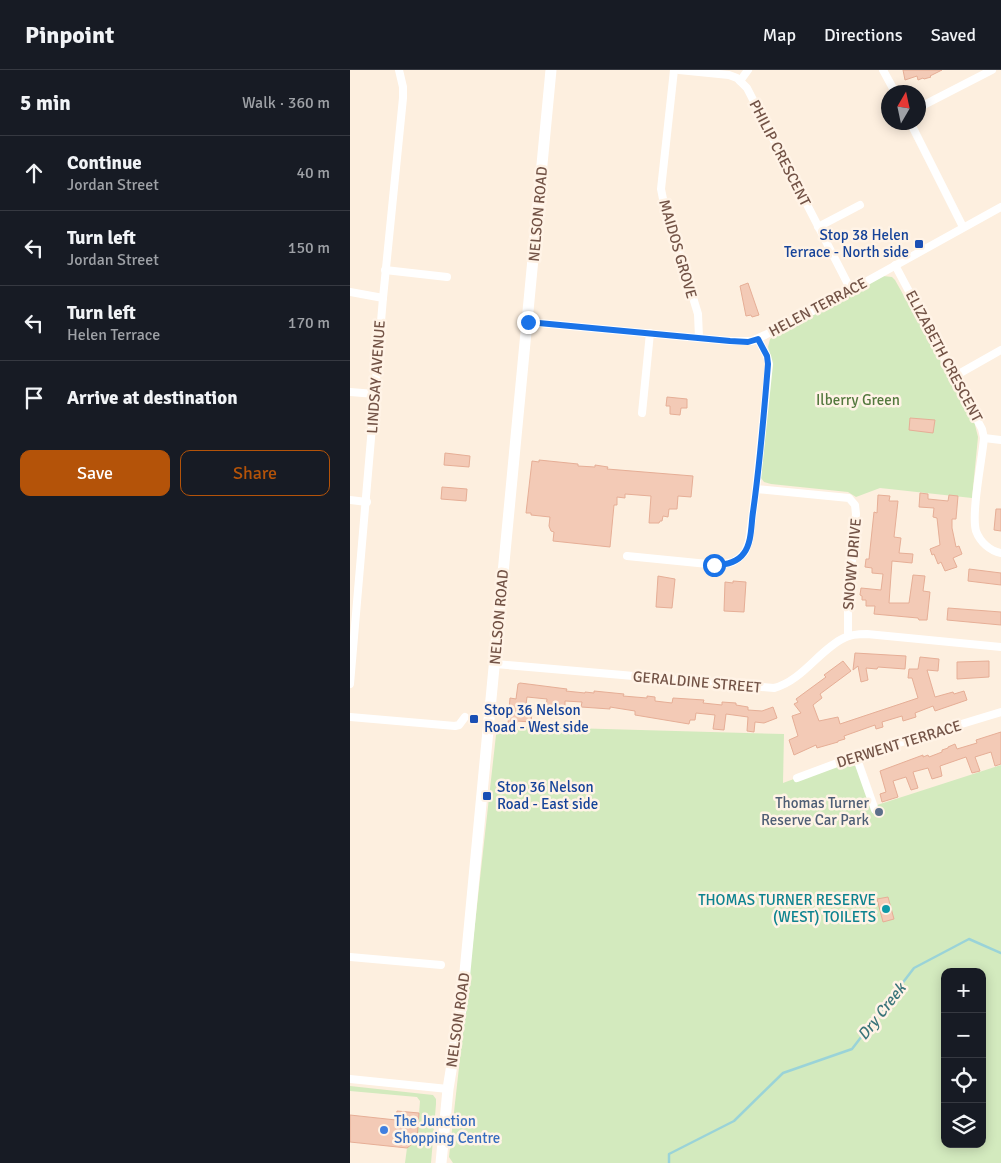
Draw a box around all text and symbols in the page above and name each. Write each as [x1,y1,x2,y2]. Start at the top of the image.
text: Pinpoint [25,20,114,50]
text: Map [763,24,796,46]
text: Directions [824,24,903,46]
text: Saved [931,24,976,46]
north arrow [881,85,926,130]
text: 5 min [20,90,71,116]
text: Walk · 360 m [242,93,330,113]
street label: PHILIP CRESCENT [745,97,815,210]
text: Continue [67,151,142,175]
icon: ahead [20,159,48,187]
text: 40 m [296,163,330,183]
street label: NELSON ROAD [525,166,551,262]
text: Jordan Street [67,175,159,195]
street label: MAIDOS GROVE [655,197,701,301]
text: Turn left [67,226,136,250]
place label: Stop 38 Helen Terrace - North side [784,226,909,261]
icon: left [20,234,48,262]
text: 150 m [288,238,330,258]
marker: Stop 38 Helen Terrace - North side [913,238,925,250]
text: Jordan Street [67,250,159,270]
street label: HELEN TERRACE [766,274,870,340]
street label: ELIZABETH CRESCENT [902,287,987,425]
text: Turn left [67,301,136,325]
icon: left [20,309,48,337]
route end [517,311,540,334]
text: 170 m [288,313,330,333]
street label: LINDSAY AVENUE [363,320,389,434]
text: Helen Terrace [67,325,160,345]
icon: arrive [20,384,48,412]
text: Arrive at destination [67,386,238,410]
park label: Ilberry Green [816,391,900,409]
button: Save [20,450,170,496]
button: Share [180,450,330,496]
street label: SNOWY DRIVE [839,517,865,611]
route start [703,554,726,577]
street label: NELSON ROAD [486,569,512,665]
street label: GERALDINE STREET [632,667,763,697]
place label: Stop 36 Nelson Road - West side [484,701,589,736]
marker: Stop 36 Nelson Road - West side [468,713,480,725]
street label: DERWENT TERRACE [834,716,964,772]
place label: Stop 36 Nelson Road - East side [497,778,598,813]
marker: Stop 36 Nelson Road - East side [481,790,493,802]
place label: Thomas Turner Reserve Car Park [761,794,869,829]
marker: Thomas Turner Reserve Car Park [873,806,885,818]
place label: THOMAS TURNER RESERVE (WEST) TOILETS [698,891,876,926]
marker: THOMAS TURNER RESERVE (WEST) TOILETS [880,903,892,915]
map controls [941,968,986,1148]
button: + [941,968,986,1013]
street label: NELSON ROAD [442,972,474,1068]
water label: Dry Creek [853,978,911,1044]
button: − [941,1013,986,1058]
button: locate [941,1058,986,1103]
button: layers [941,1103,986,1148]
place label: The Junction Shopping Centre [394,1112,500,1147]
marker: The Junction Shopping Centre [378,1124,390,1136]

